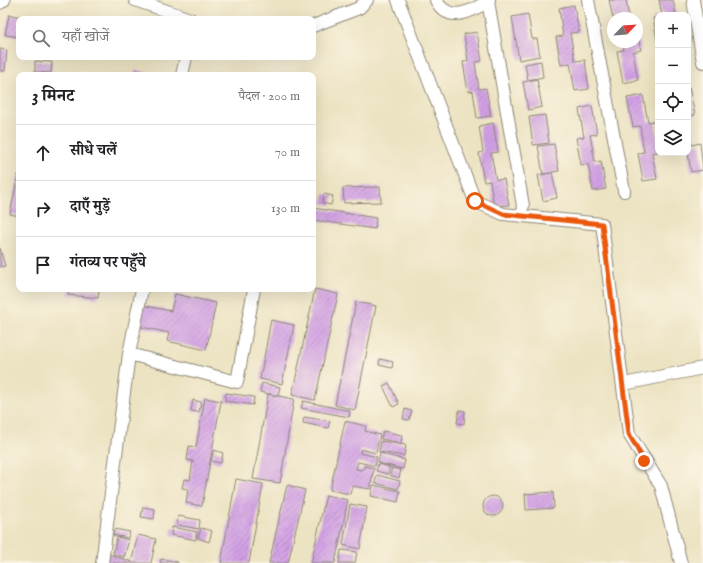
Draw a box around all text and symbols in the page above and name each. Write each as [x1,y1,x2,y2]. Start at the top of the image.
north arrow [607,12,643,48]
map controls [655,12,691,156]
button: + [655,12,691,48]
search box [16,16,316,60]
icon: search [30,27,52,49]
text: यहाँ खोजें [62,27,109,46]
button: − [655,48,691,84]
button: locate [655,84,691,120]
text: 3 मिनट [32,86,74,107]
text: पैदल · 200 m [238,88,300,105]
button: layers [655,120,691,156]
text: सीधे चलें [70,141,117,160]
icon: ahead [32,142,54,164]
text: 70 m [275,144,300,161]
route start [466,192,484,210]
text: दाएँ मुड़ें [70,197,110,216]
icon: right [32,198,54,220]
text: 130 m [271,200,300,217]
text: गंतव्य पर पहुँचे [70,253,146,272]
icon: arrive [32,254,54,276]
route end [635,452,653,470]

